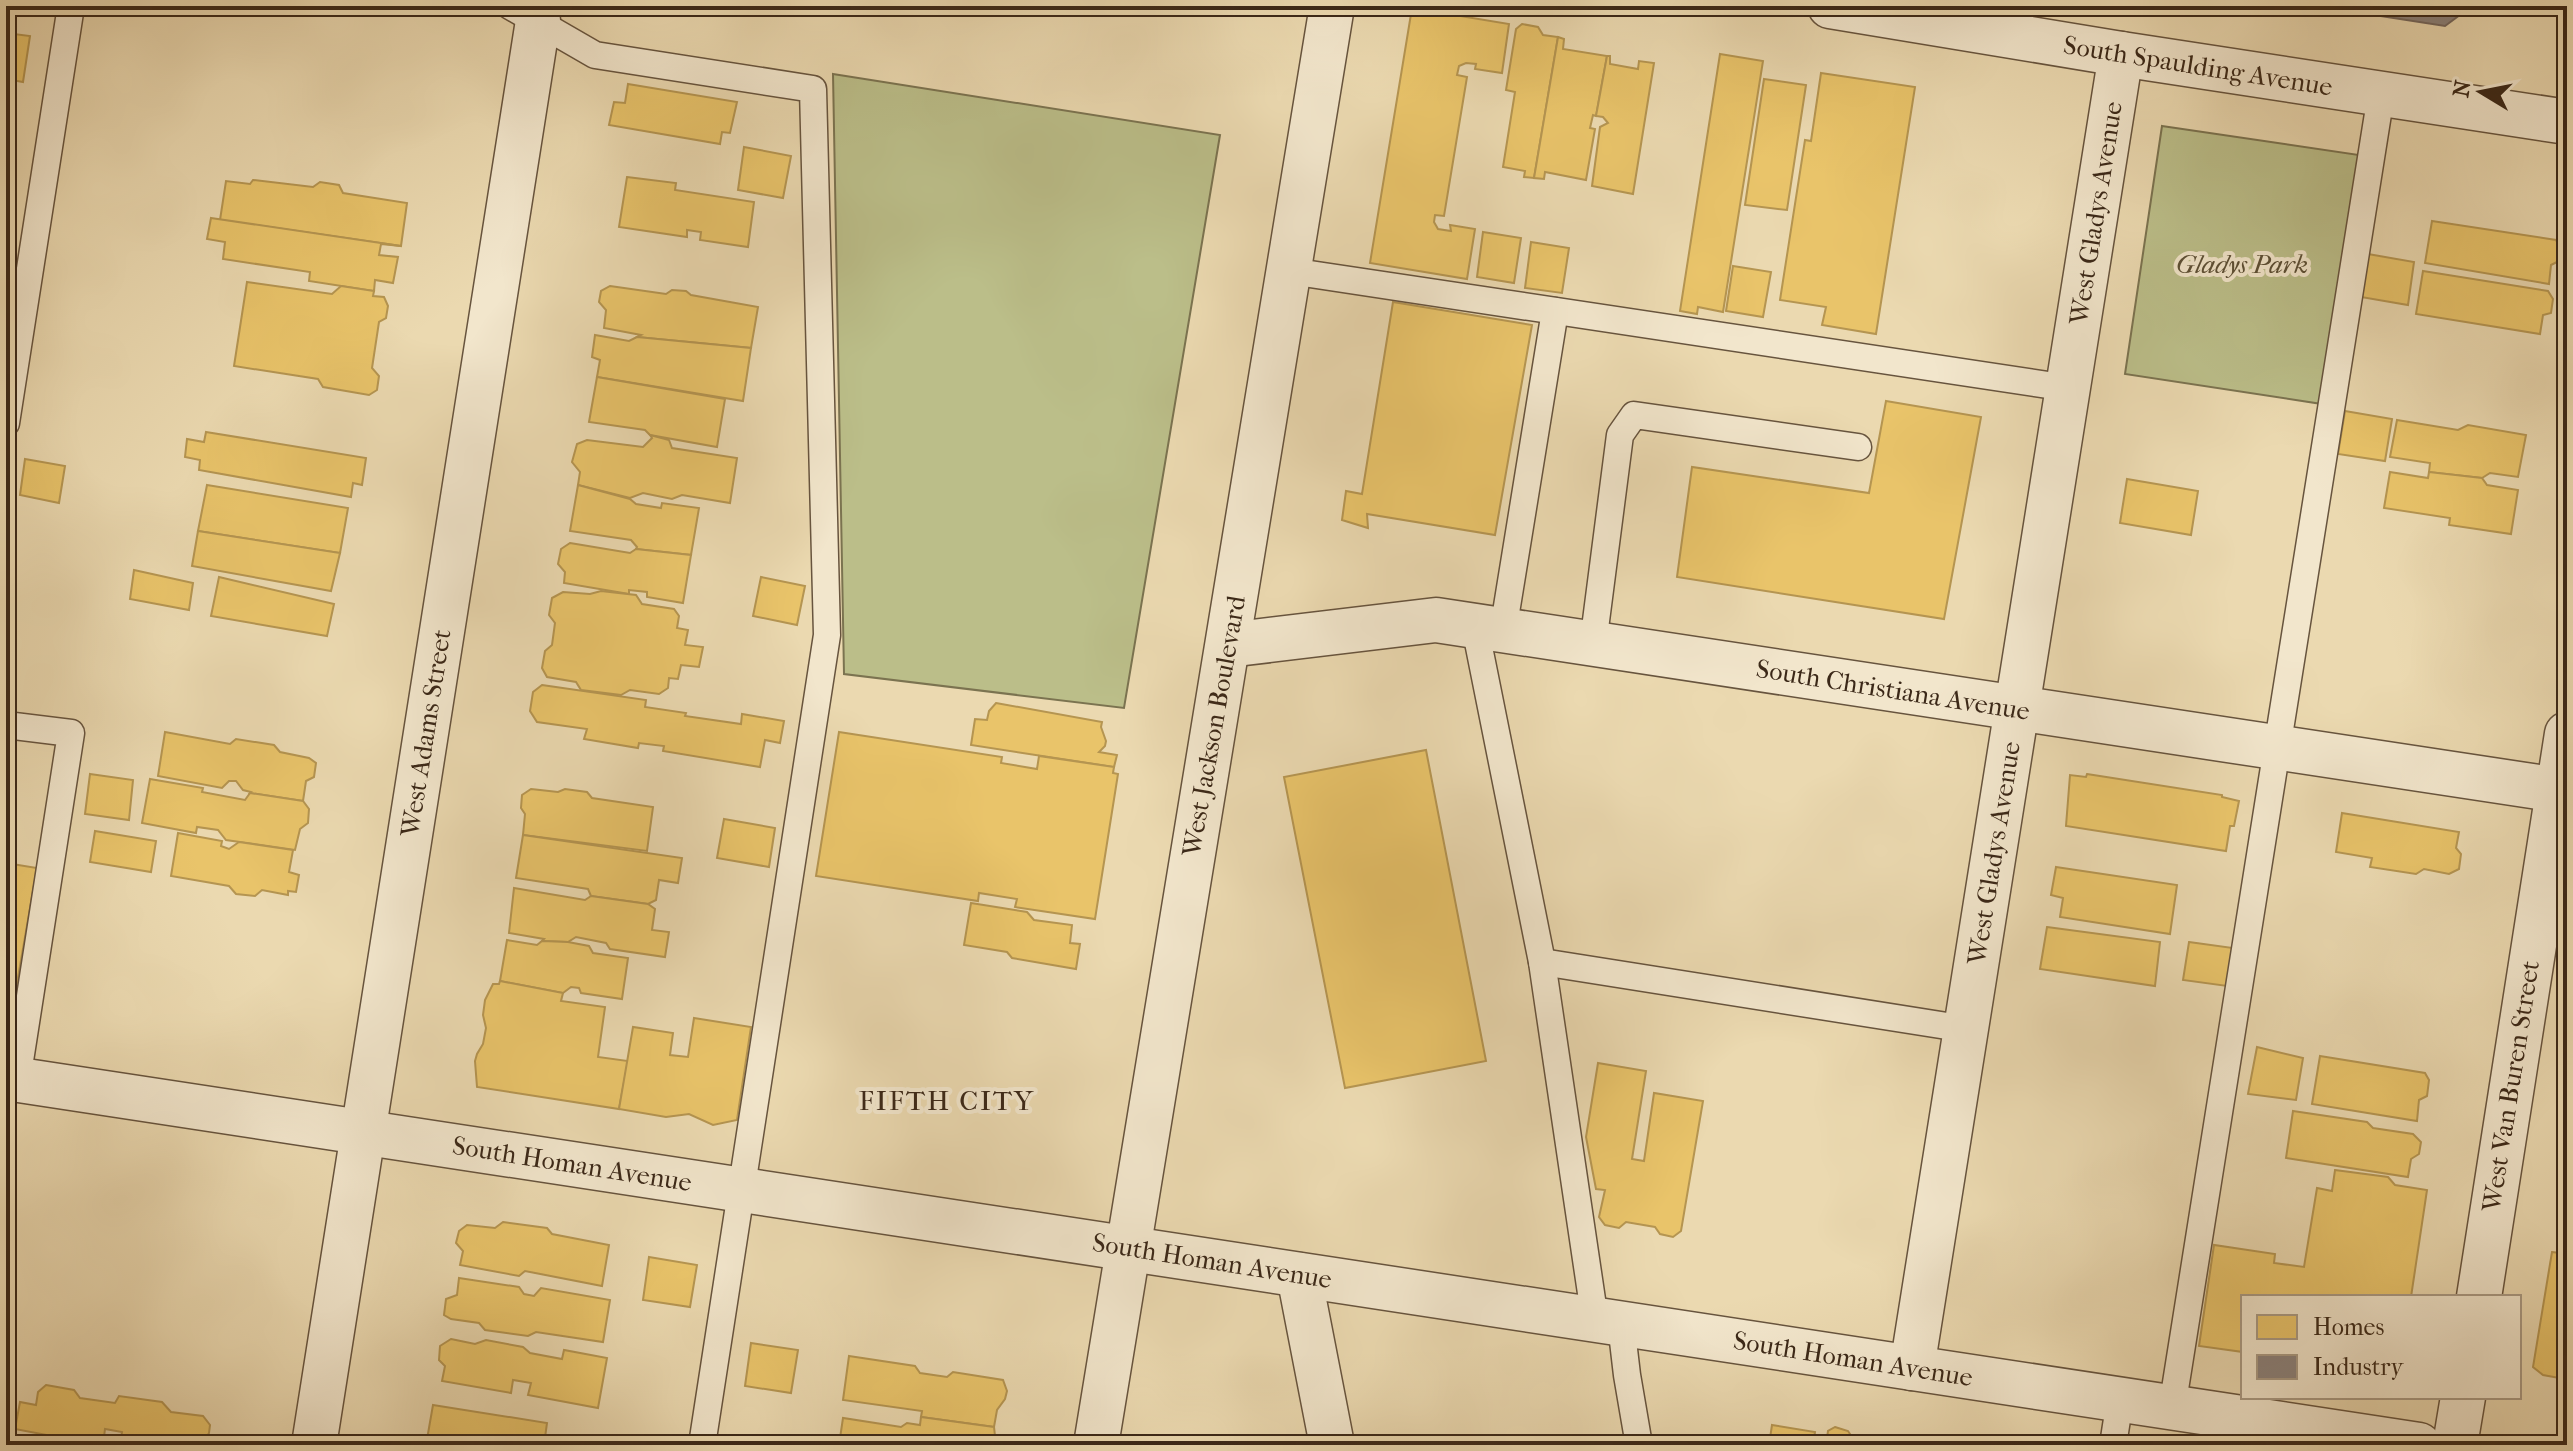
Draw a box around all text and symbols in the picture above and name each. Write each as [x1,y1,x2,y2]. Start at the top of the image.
street label: South Spaulding Avenue [2061,29,2335,103]
north arrow [2441,52,2521,132]
text: N [2448,78,2477,99]
street label: West Gladys Avenue [2063,99,2129,328]
park label: Gladys Park [2176,249,2308,280]
street label: West Jackson Boulevard [1176,592,1252,860]
street label: West Adams Street [394,626,458,840]
street label: South Christiana Avenue [1754,653,2032,727]
street label: West Gladys Avenue [1961,739,2027,968]
street label: West Van Buren Street [2476,958,2546,1215]
district label: FIFTH CITY [859,1084,1035,1117]
street label: South Homan Avenue [450,1130,694,1198]
street label: South Homan Avenue [1090,1227,1334,1295]
legend [2241,1295,2521,1399]
text: Homes [2313,1313,2384,1341]
street label: South Homan Avenue [1731,1325,1975,1393]
text: Industry [2313,1353,2404,1381]

